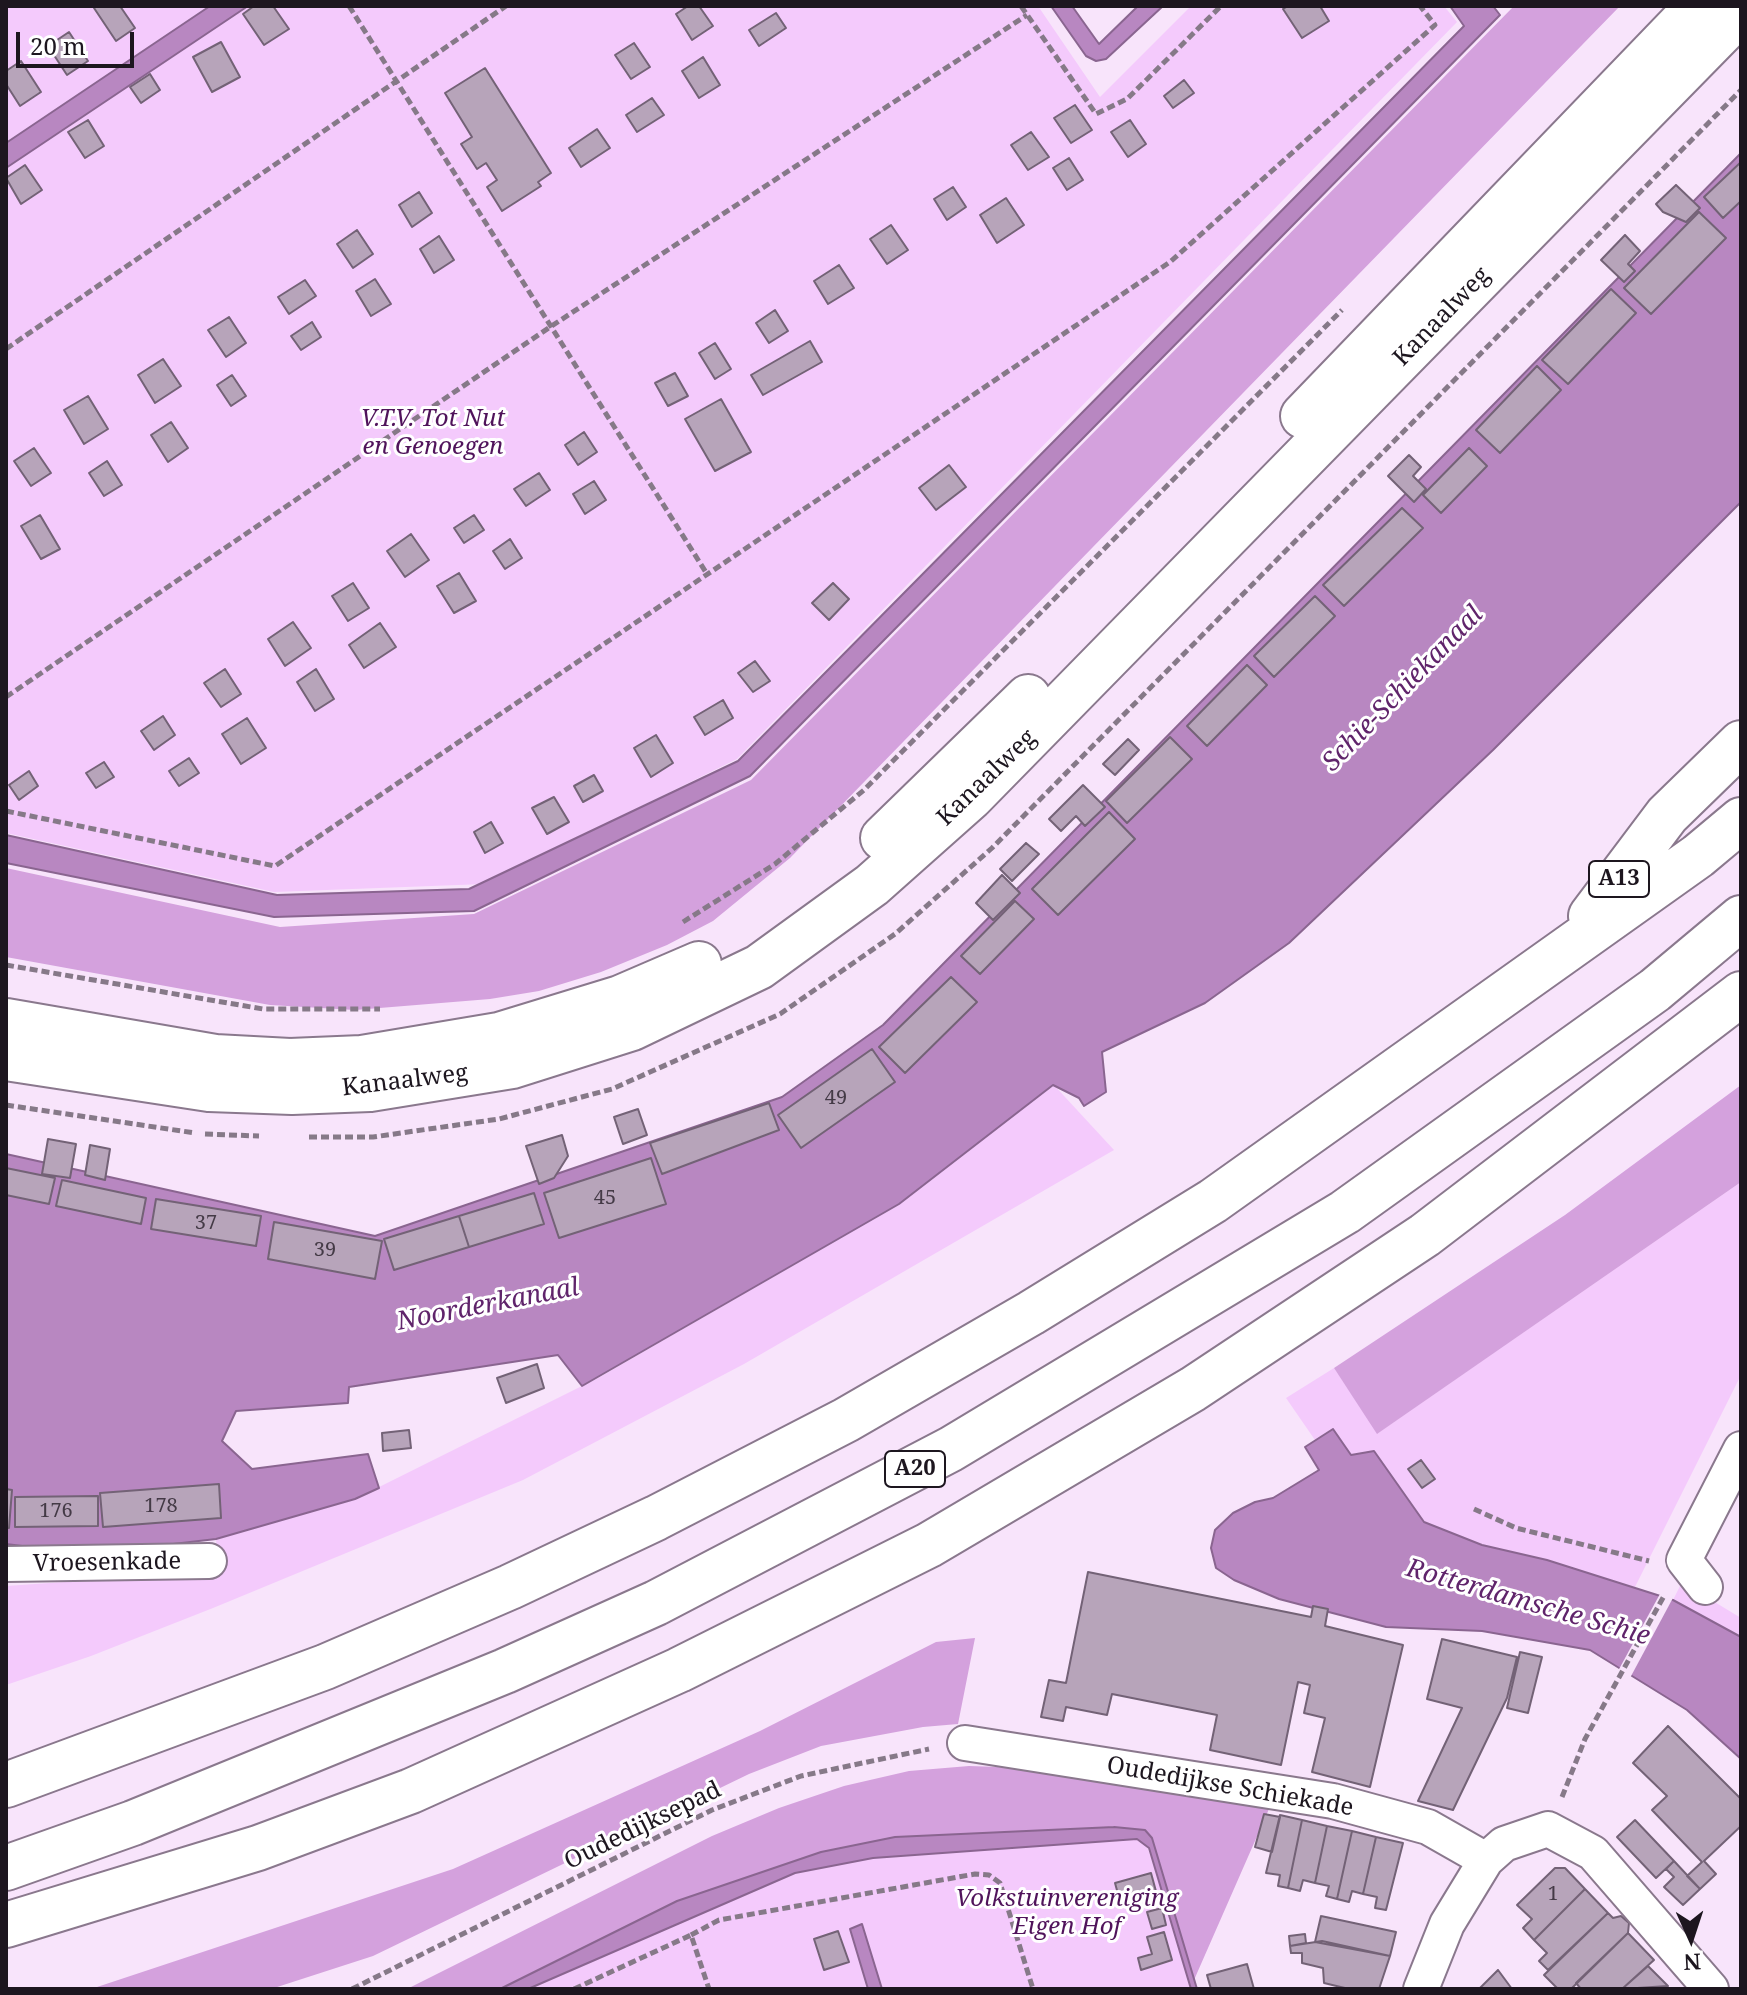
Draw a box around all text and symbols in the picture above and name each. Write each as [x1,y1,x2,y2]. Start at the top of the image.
scale bar [20,16,138,66]
text: 20 m [30,29,86,62]
street label: Kanaalweg [1388,261,1496,373]
park label: V.T.V. Tot Nut en Genoegen [361,405,505,461]
water label: Schie-Schiekanaal [1316,600,1490,778]
street label: Kanaalweg [931,724,1043,832]
road number: A13 [1589,861,1649,897]
street label: Kanaalweg [340,1059,470,1103]
house number: 49 [825,1086,847,1110]
house number: 45 [594,1186,616,1210]
house number: 37 [195,1211,217,1235]
house number: 39 [314,1238,336,1262]
water label: Noorderkanaal [394,1272,582,1338]
road number: A20 [885,1451,945,1487]
house number: 178 [144,1494,178,1518]
house number: 176 [39,1499,73,1523]
street label: Vroesenkade [33,1547,181,1579]
water label: Rotterdamsche Schie [1402,1553,1654,1653]
street label: Oudedijkse Schiekade [1104,1751,1356,1823]
street label: Oudedijksepad [560,1776,726,1876]
house number: 1 [1547,1882,1559,1906]
park label: Volkstuinvereniging Eigen Hof [956,1885,1178,1941]
north arrow [1651,1899,1731,1979]
text: N [1683,1948,1702,1978]

